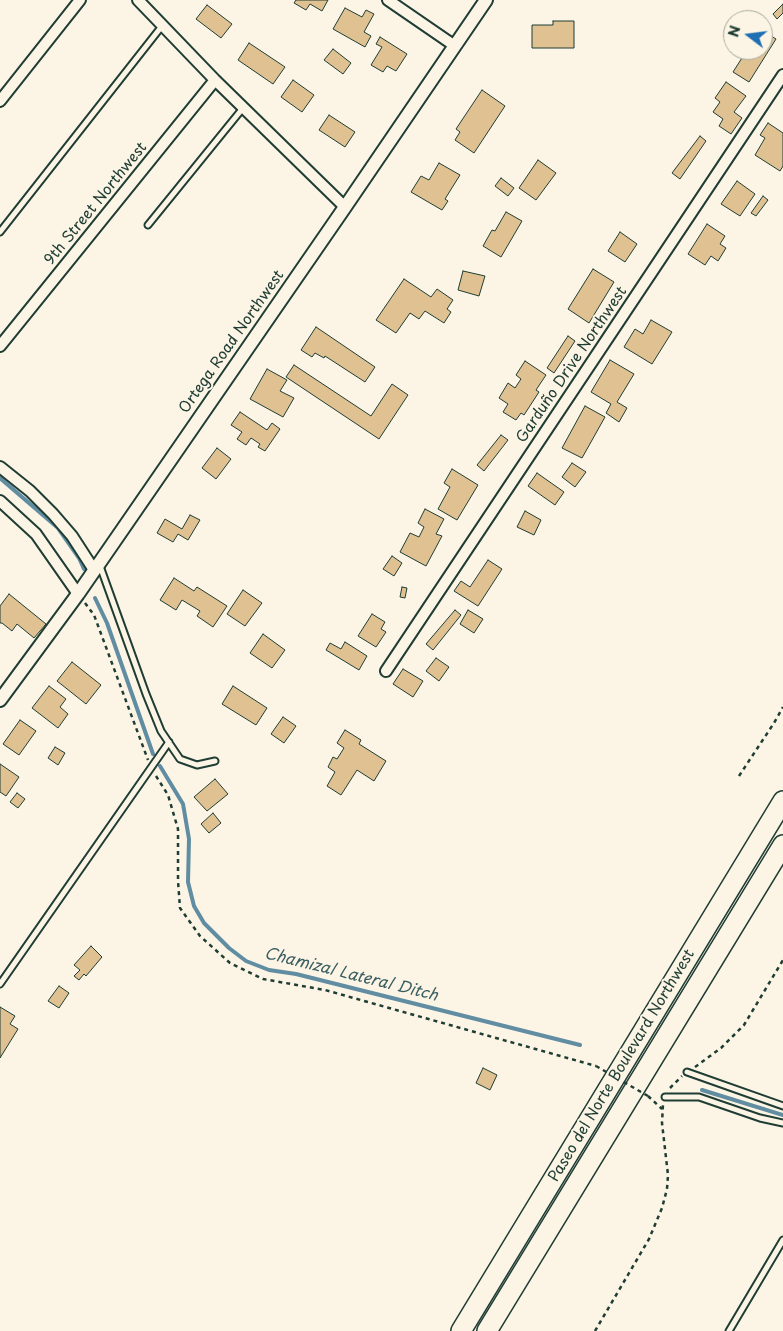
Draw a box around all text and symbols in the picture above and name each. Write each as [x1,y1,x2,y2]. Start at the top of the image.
north arrow [723,10,773,60]
text: N [722,23,746,39]
street label: 9th Street Northwest [41,139,151,269]
street label: Ortega Road Northwest [176,267,288,417]
street label: Garduño Drive Northwest [513,284,631,446]
water label: Chamizal Lateral Ditch [262,944,440,1006]
street label: Paseo del Norte Boulevard Northwest [545,946,699,1186]

